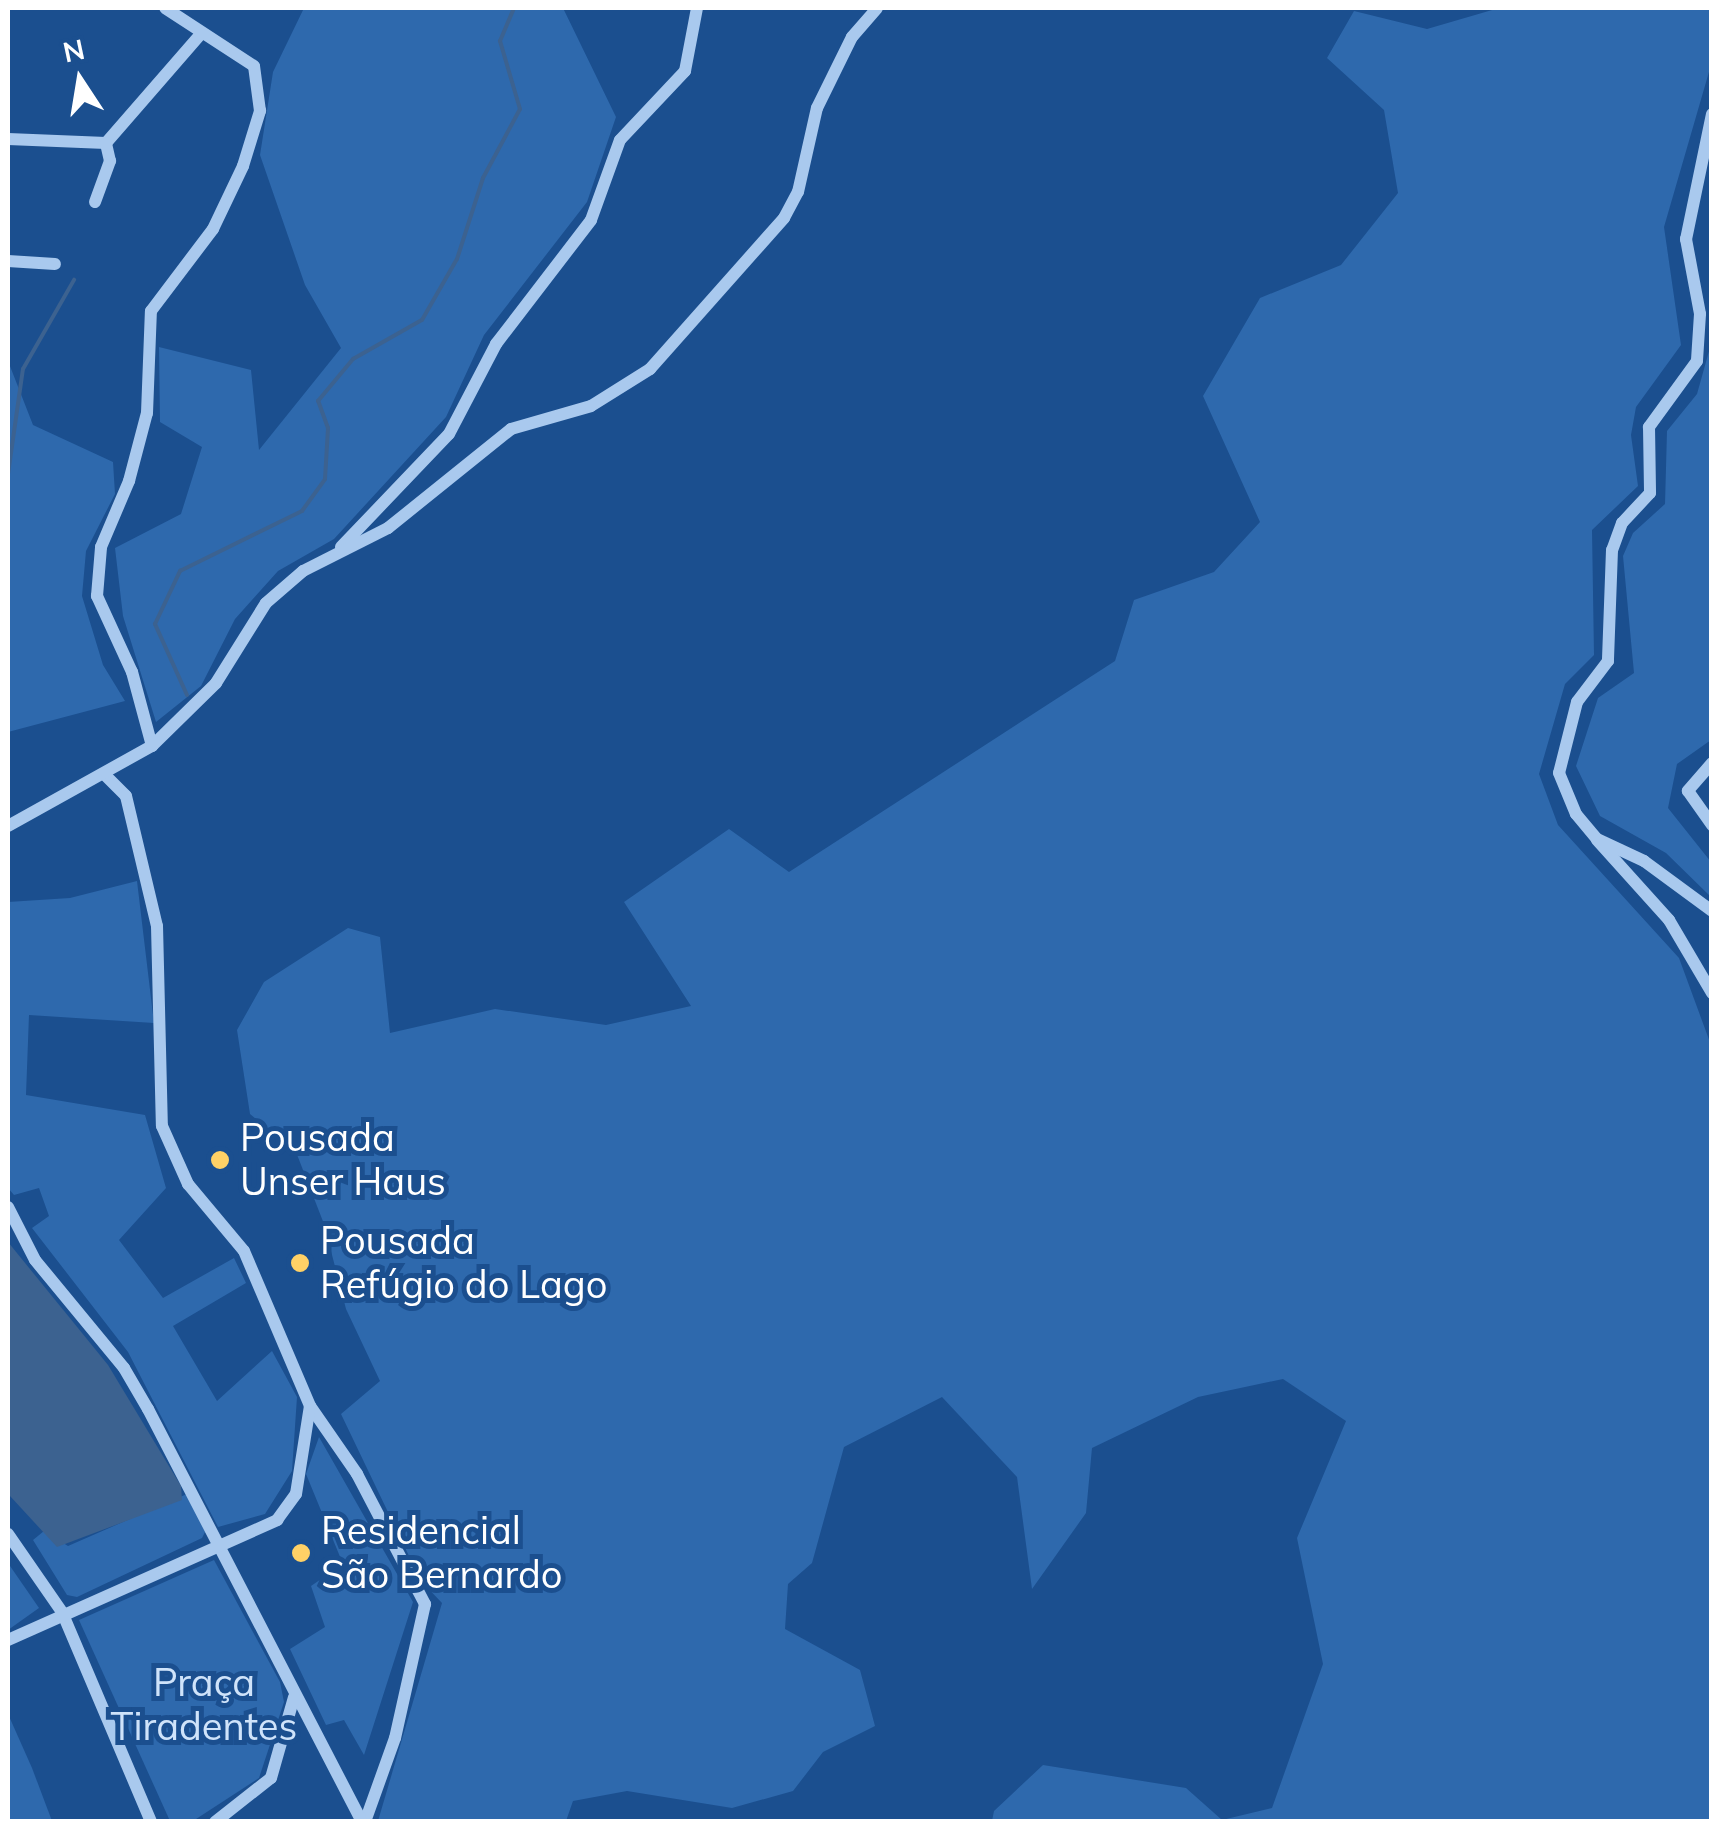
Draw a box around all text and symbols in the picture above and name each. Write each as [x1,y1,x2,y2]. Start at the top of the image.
north arrow [30,30,130,130]
text: N [60,31,88,69]
place label: Pousada Unser Haus [240,1115,446,1204]
marker: Pousada Unser Haus [209,1149,231,1171]
place label: Pousada Refúgio do Lago [320,1218,607,1308]
marker: Pousada Refúgio do Lago [289,1252,311,1274]
place label: Residencial São Bernardo [321,1508,563,1598]
marker: Residencial São Bernardo [290,1542,312,1564]
park label: Praça Tiradentes [111,1660,297,1750]

